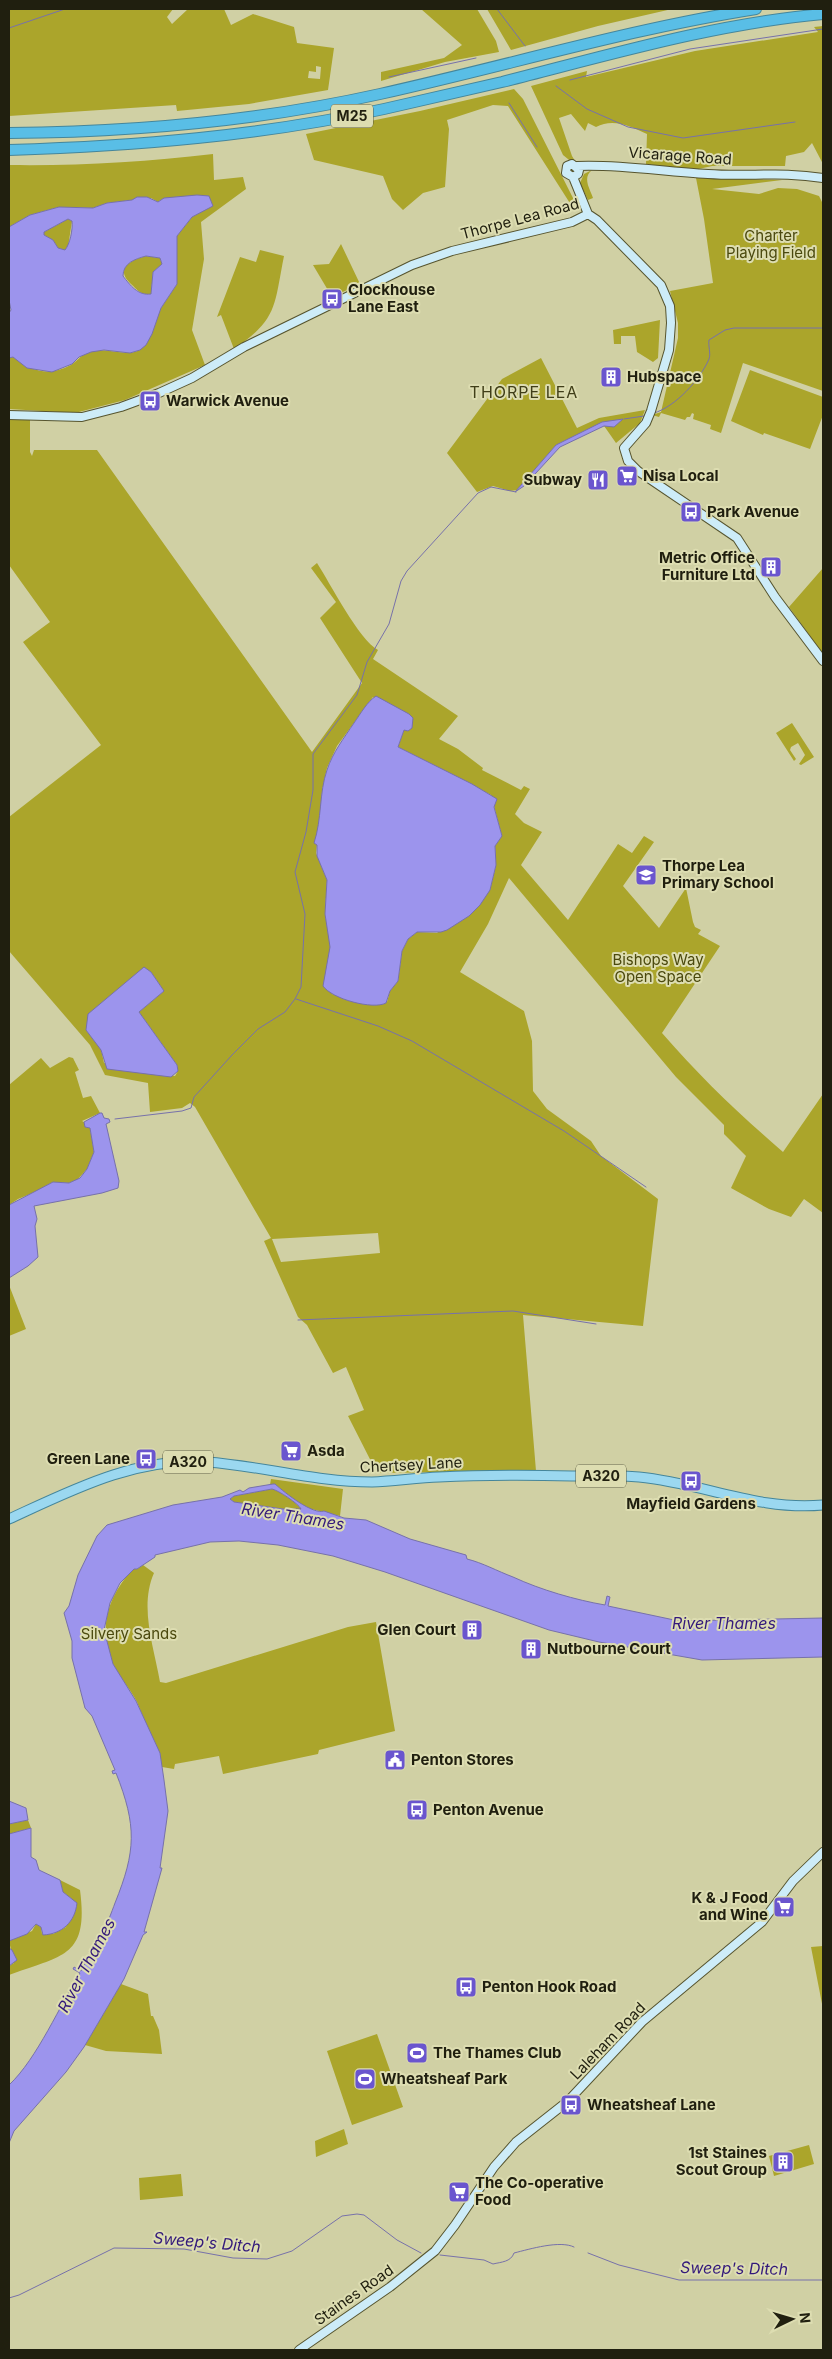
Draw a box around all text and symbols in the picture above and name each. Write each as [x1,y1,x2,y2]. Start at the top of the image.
road number: M25 [331,104,373,128]
street label: Vicarage Road [628,142,732,169]
street label: Thorpe Lea Road [459,194,581,243]
park label: Charter Playing Field [726,226,816,262]
place label: Clockhouse Lane East [348,280,435,316]
bus stop icon: Clockhouse Lane East [320,287,344,311]
building icon: Hubspace [599,365,623,389]
place label: Hubspace [627,367,702,386]
district label: THORPE LEA [470,382,578,402]
bus stop icon: Warwick Avenue [138,389,162,413]
place label: Warwick Avenue [166,391,289,410]
supermarket icon: Nisa Local [615,464,639,488]
place label: Nisa Local [643,466,719,485]
restaurant icon: Subway [586,468,610,492]
place label: Subway [523,470,582,489]
bus stop icon: Park Avenue [679,500,703,524]
place label: Park Avenue [707,502,799,521]
place label: Metric Office Furniture Ltd [659,548,755,584]
building icon: Metric Office Furniture Ltd [759,555,783,579]
place label: Thorpe Lea Primary School [662,856,774,892]
school or university icon: Thorpe Lea Primary School [634,863,658,887]
park label: Bishops Way Open Space [612,950,704,986]
supermarket icon: Asda [279,1439,303,1463]
place label: Asda [307,1441,345,1460]
bus stop icon: Green Lane [134,1447,158,1471]
place label: Green Lane [47,1449,130,1468]
road number: A320 [163,1450,213,1474]
street label: Chertsey Lane [359,1452,463,1477]
road number: A320 [576,1464,626,1488]
bus stop icon: Mayfield Gardens [679,1469,703,1493]
place label: Mayfield Gardens [626,1494,756,1513]
water label: River Thames [240,1498,346,1534]
water label: River Thames [672,1613,776,1633]
building icon: Glen Court [460,1618,484,1642]
place label: Glen Court [377,1620,456,1639]
park label: Silvery Sands [81,1624,177,1643]
building icon: Nutbourne Court [519,1637,543,1661]
place label: Nutbourne Court [547,1639,671,1658]
public building icon: Penton Stores [383,1748,407,1772]
place label: Penton Stores [411,1750,514,1769]
bus stop icon: Penton Avenue [405,1798,429,1822]
place label: Penton Avenue [433,1800,544,1819]
place label: K & J Food and Wine [691,1888,768,1924]
supermarket icon: K & J Food and Wine [772,1895,796,1919]
water label: River Thames [53,1914,119,2016]
bus stop icon: Penton Hook Road [454,1975,478,1999]
place label: Penton Hook Road [482,1977,616,1996]
street label: Laleham Road [566,1998,649,2083]
sports icon: The Thames Club [405,2041,429,2065]
place label: The Thames Club [433,2043,561,2062]
sports icon: Wheatsheaf Park [353,2067,377,2091]
place label: Wheatsheaf Park [381,2069,508,2088]
bus stop icon: Wheatsheaf Lane [559,2093,583,2117]
place label: Wheatsheaf Lane [587,2095,716,2114]
place label: 1st Staines Scout Group [676,2143,767,2179]
building icon: 1st Staines Scout Group [771,2150,795,2174]
place label: The Co-operative Food [475,2173,604,2209]
supermarket icon: The Co-operative Food [447,2180,471,2204]
water label: Sweep's Ditch [152,2227,262,2257]
water label: Sweep's Ditch [680,2257,788,2279]
street label: Staines Road [310,2260,397,2329]
north arrow [767,2294,817,2344]
text: N [797,2312,814,2324]

